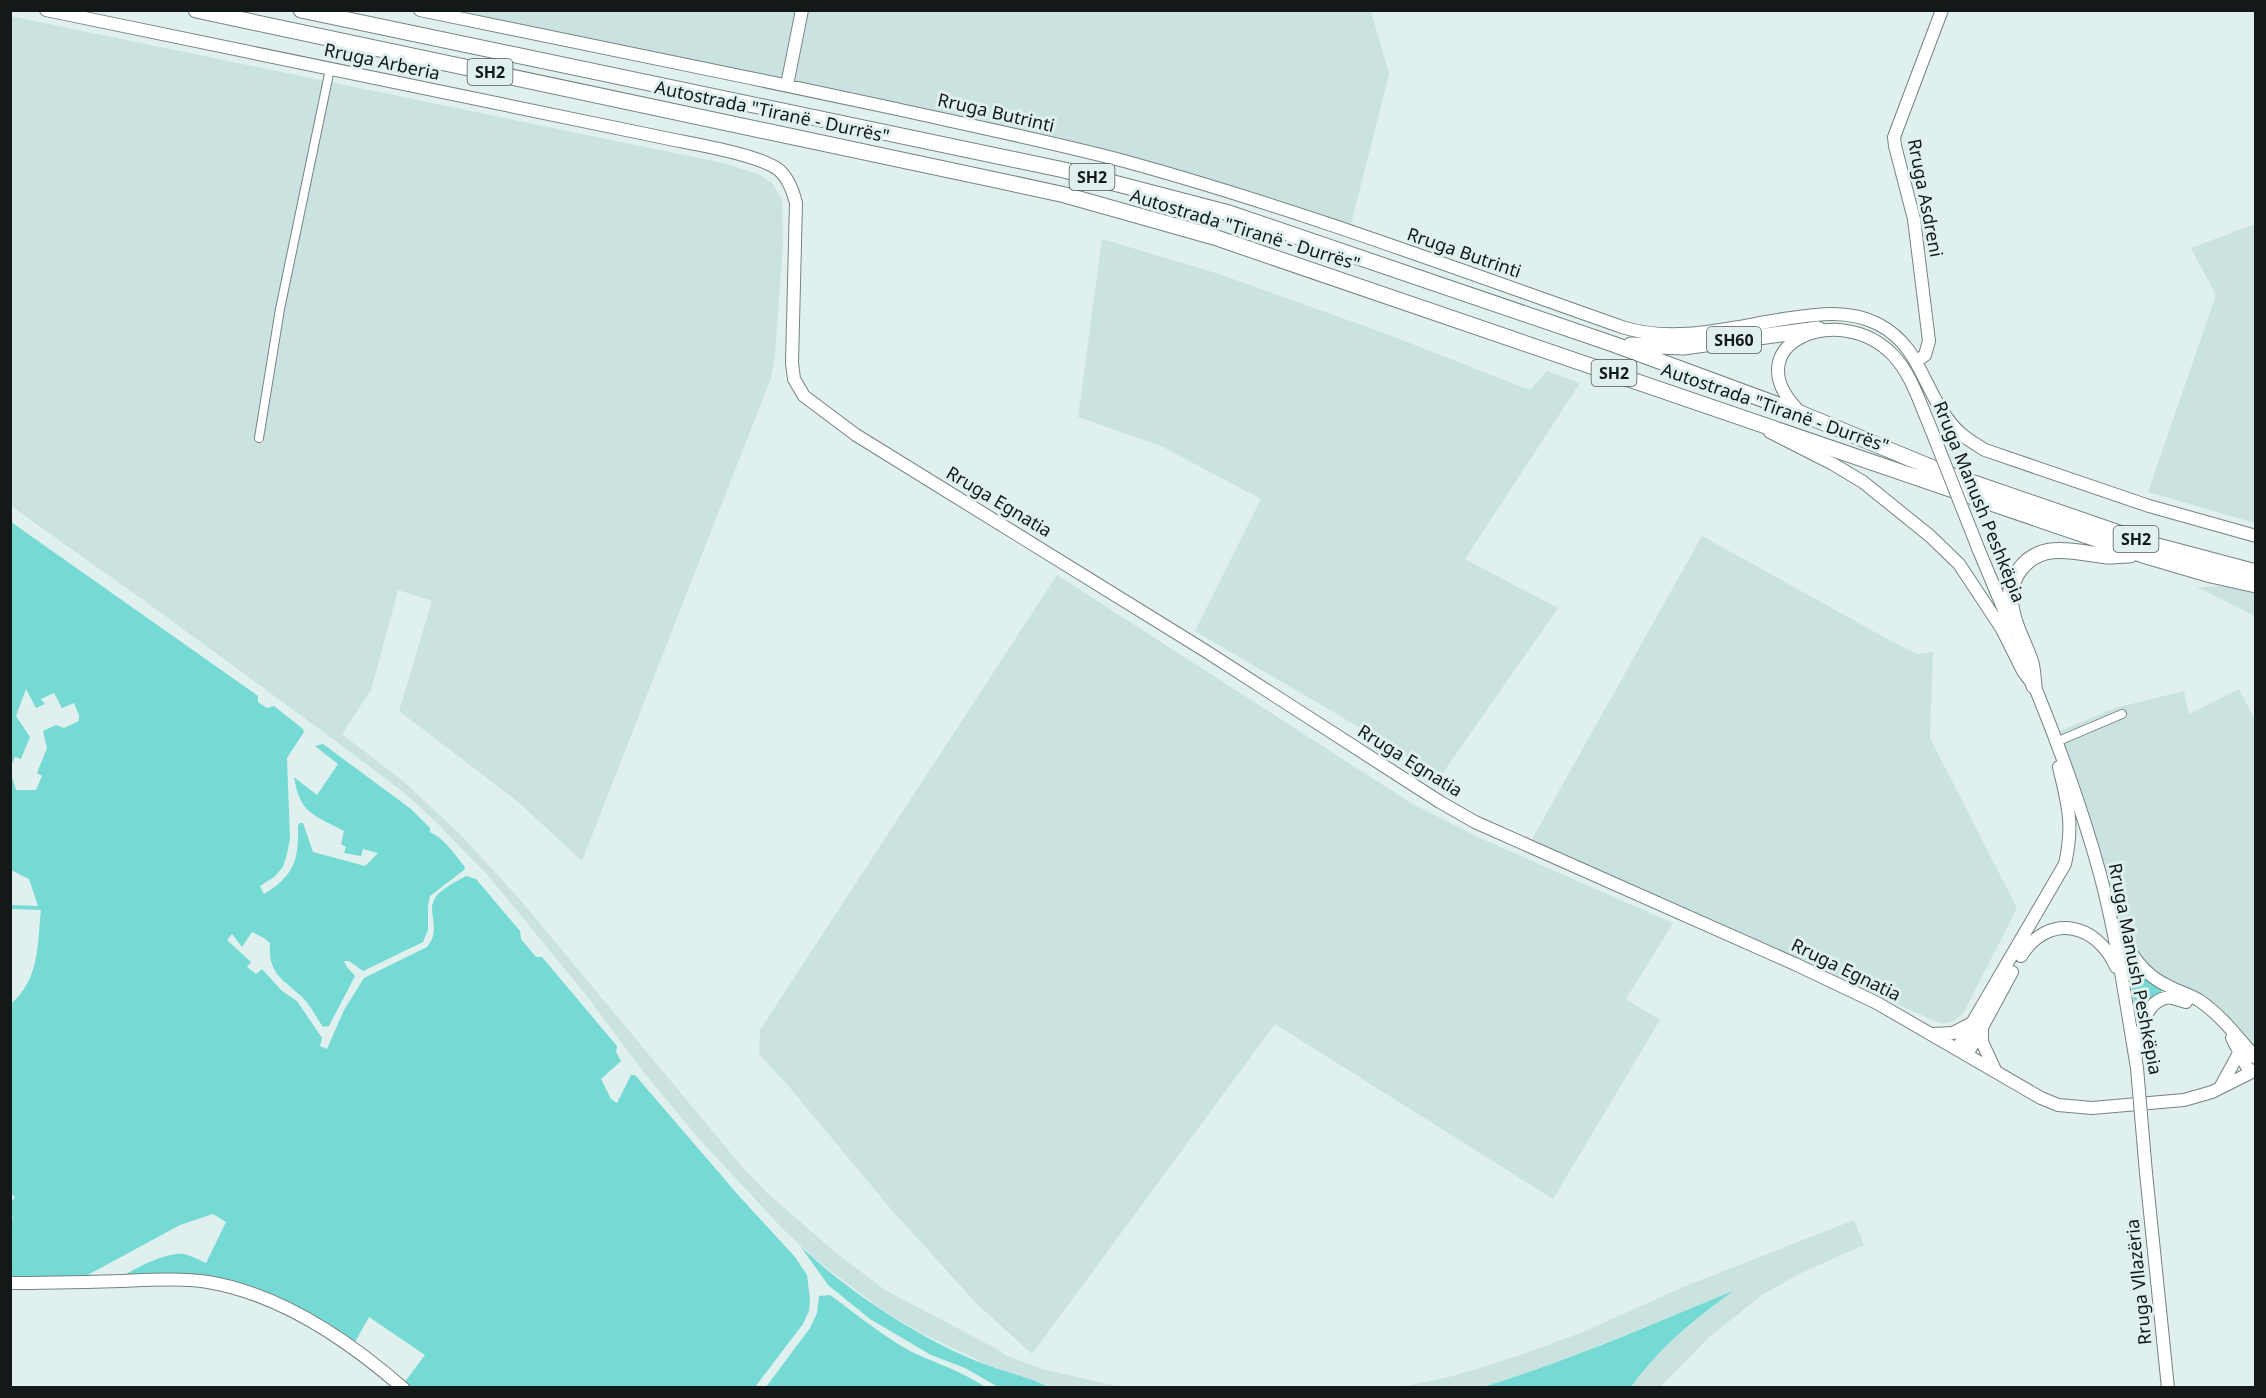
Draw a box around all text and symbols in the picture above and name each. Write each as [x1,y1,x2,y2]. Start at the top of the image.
street label: Rruga Arberia [322,37,442,85]
road number: SH2 [468,59,512,85]
street label: Autostrada "Tiranë - Durrës" [653,74,892,148]
street label: Rruga Butrinti [935,87,1057,137]
street label: Rruga Asdreni [1903,137,1949,259]
road number: SH2 [1070,164,1114,190]
street label: Autostrada "Tiranë - Durrës" [1127,183,1363,275]
street label: Rruga Butrinti [1404,221,1525,283]
road number: SH60 [1707,327,1761,353]
street label: Autostrada "Tiranë - Durrës" [1658,357,1892,457]
road number: SH2 [1592,360,1636,386]
street label: Rruga Manush Peshkëpia [1929,397,2031,606]
street label: Rruga Egnatia [942,460,1057,542]
road number: SH2 [2114,526,2158,552]
street label: Rruga Egnatia [1354,718,1467,802]
street label: Rruga Manush Peshkëpia [2104,861,2168,1077]
street label: Rruga Egnatia [1788,932,1905,1006]
street label: Rruga Vllazëria [2119,1218,2157,1346]

